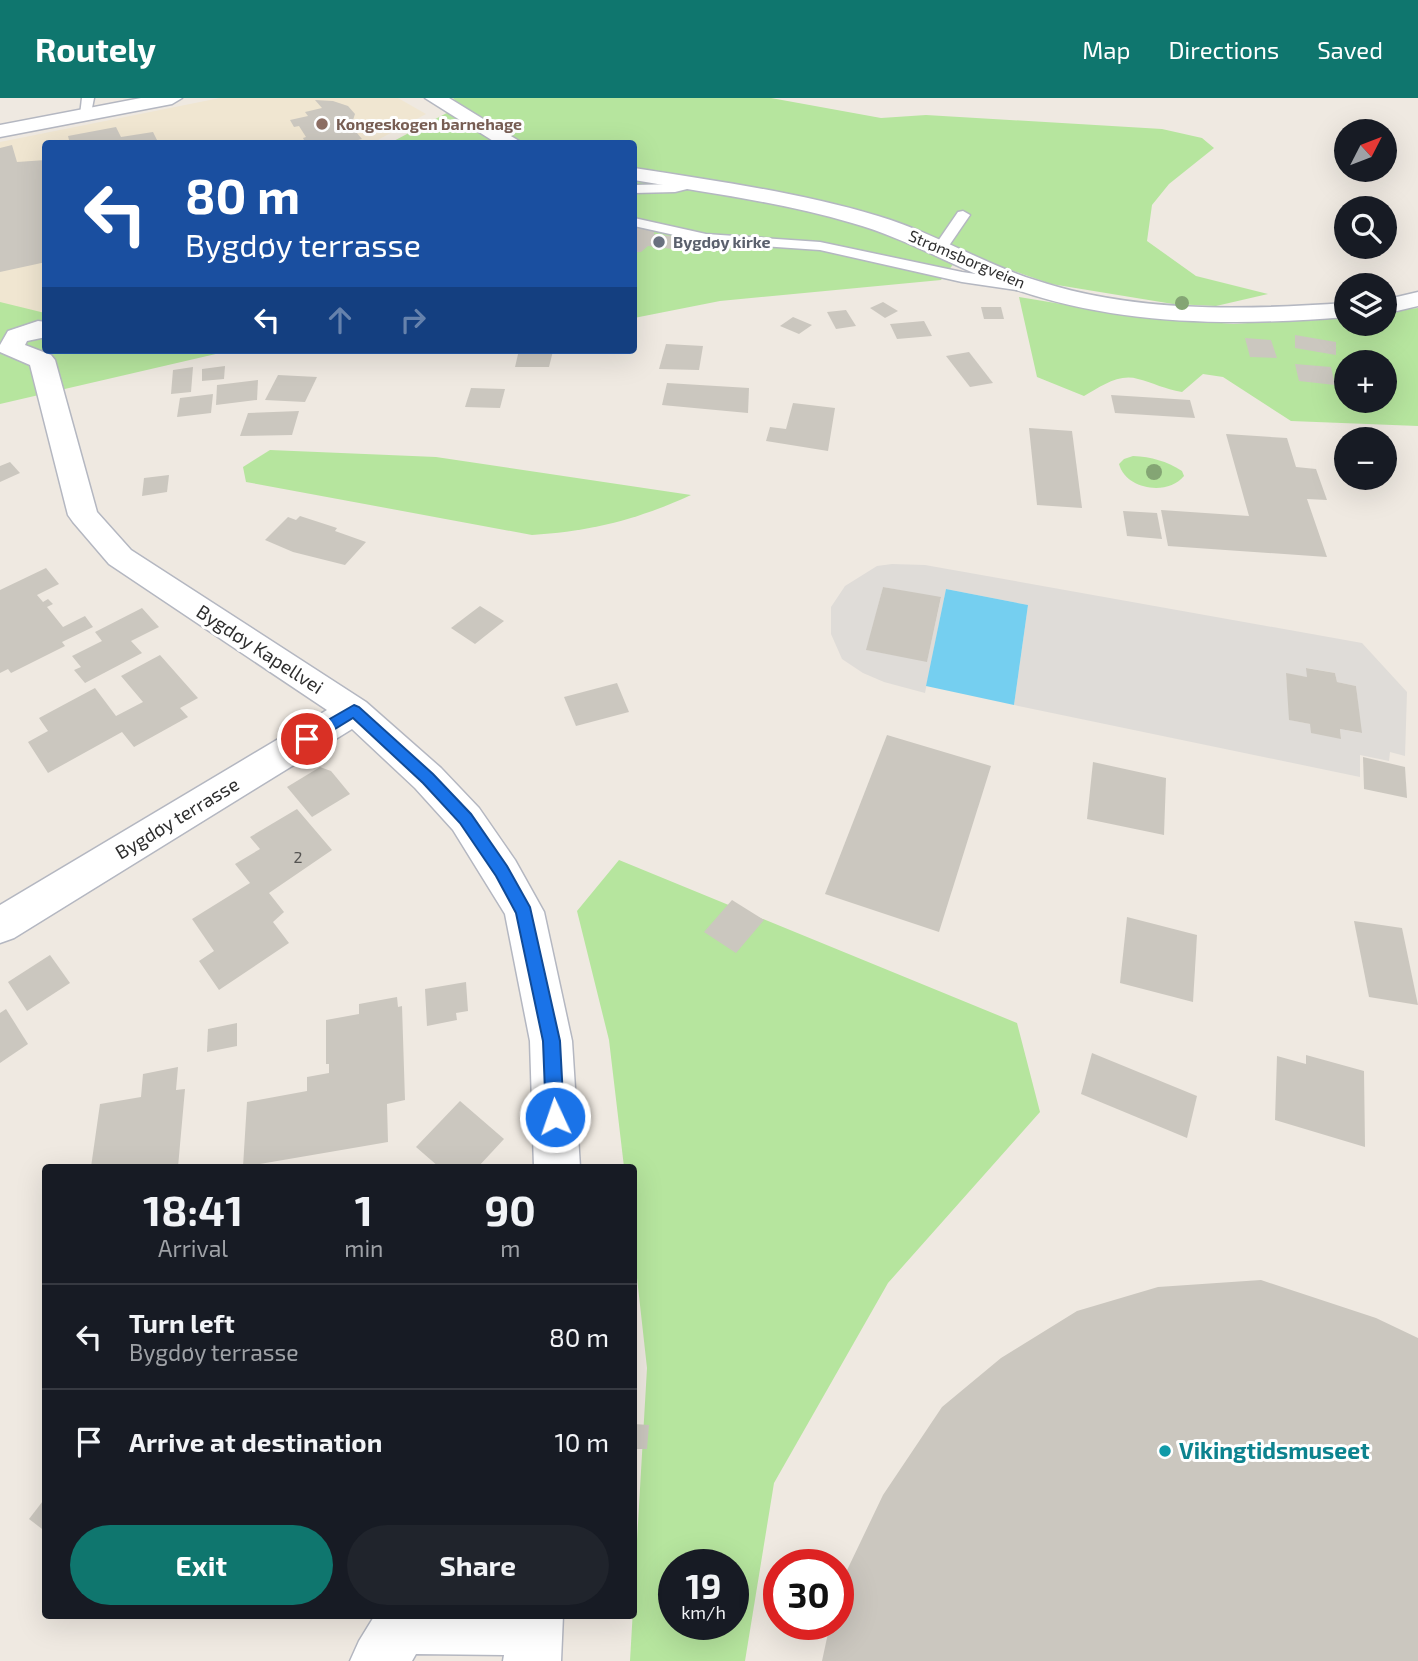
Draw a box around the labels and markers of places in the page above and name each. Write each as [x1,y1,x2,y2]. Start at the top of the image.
place label: Kongeskogen barnehage [336,114,522,133]
marker: Kongeskogen barnehage [314,116,330,132]
place label: Bygdøy kirke [673,232,770,252]
marker: Bygdøy kirke [651,234,667,250]
pin [277,709,337,769]
place label: Vikingtidsmuseet [1179,1436,1370,1464]
marker: Vikingtidsmuseet [1157,1443,1173,1459]

